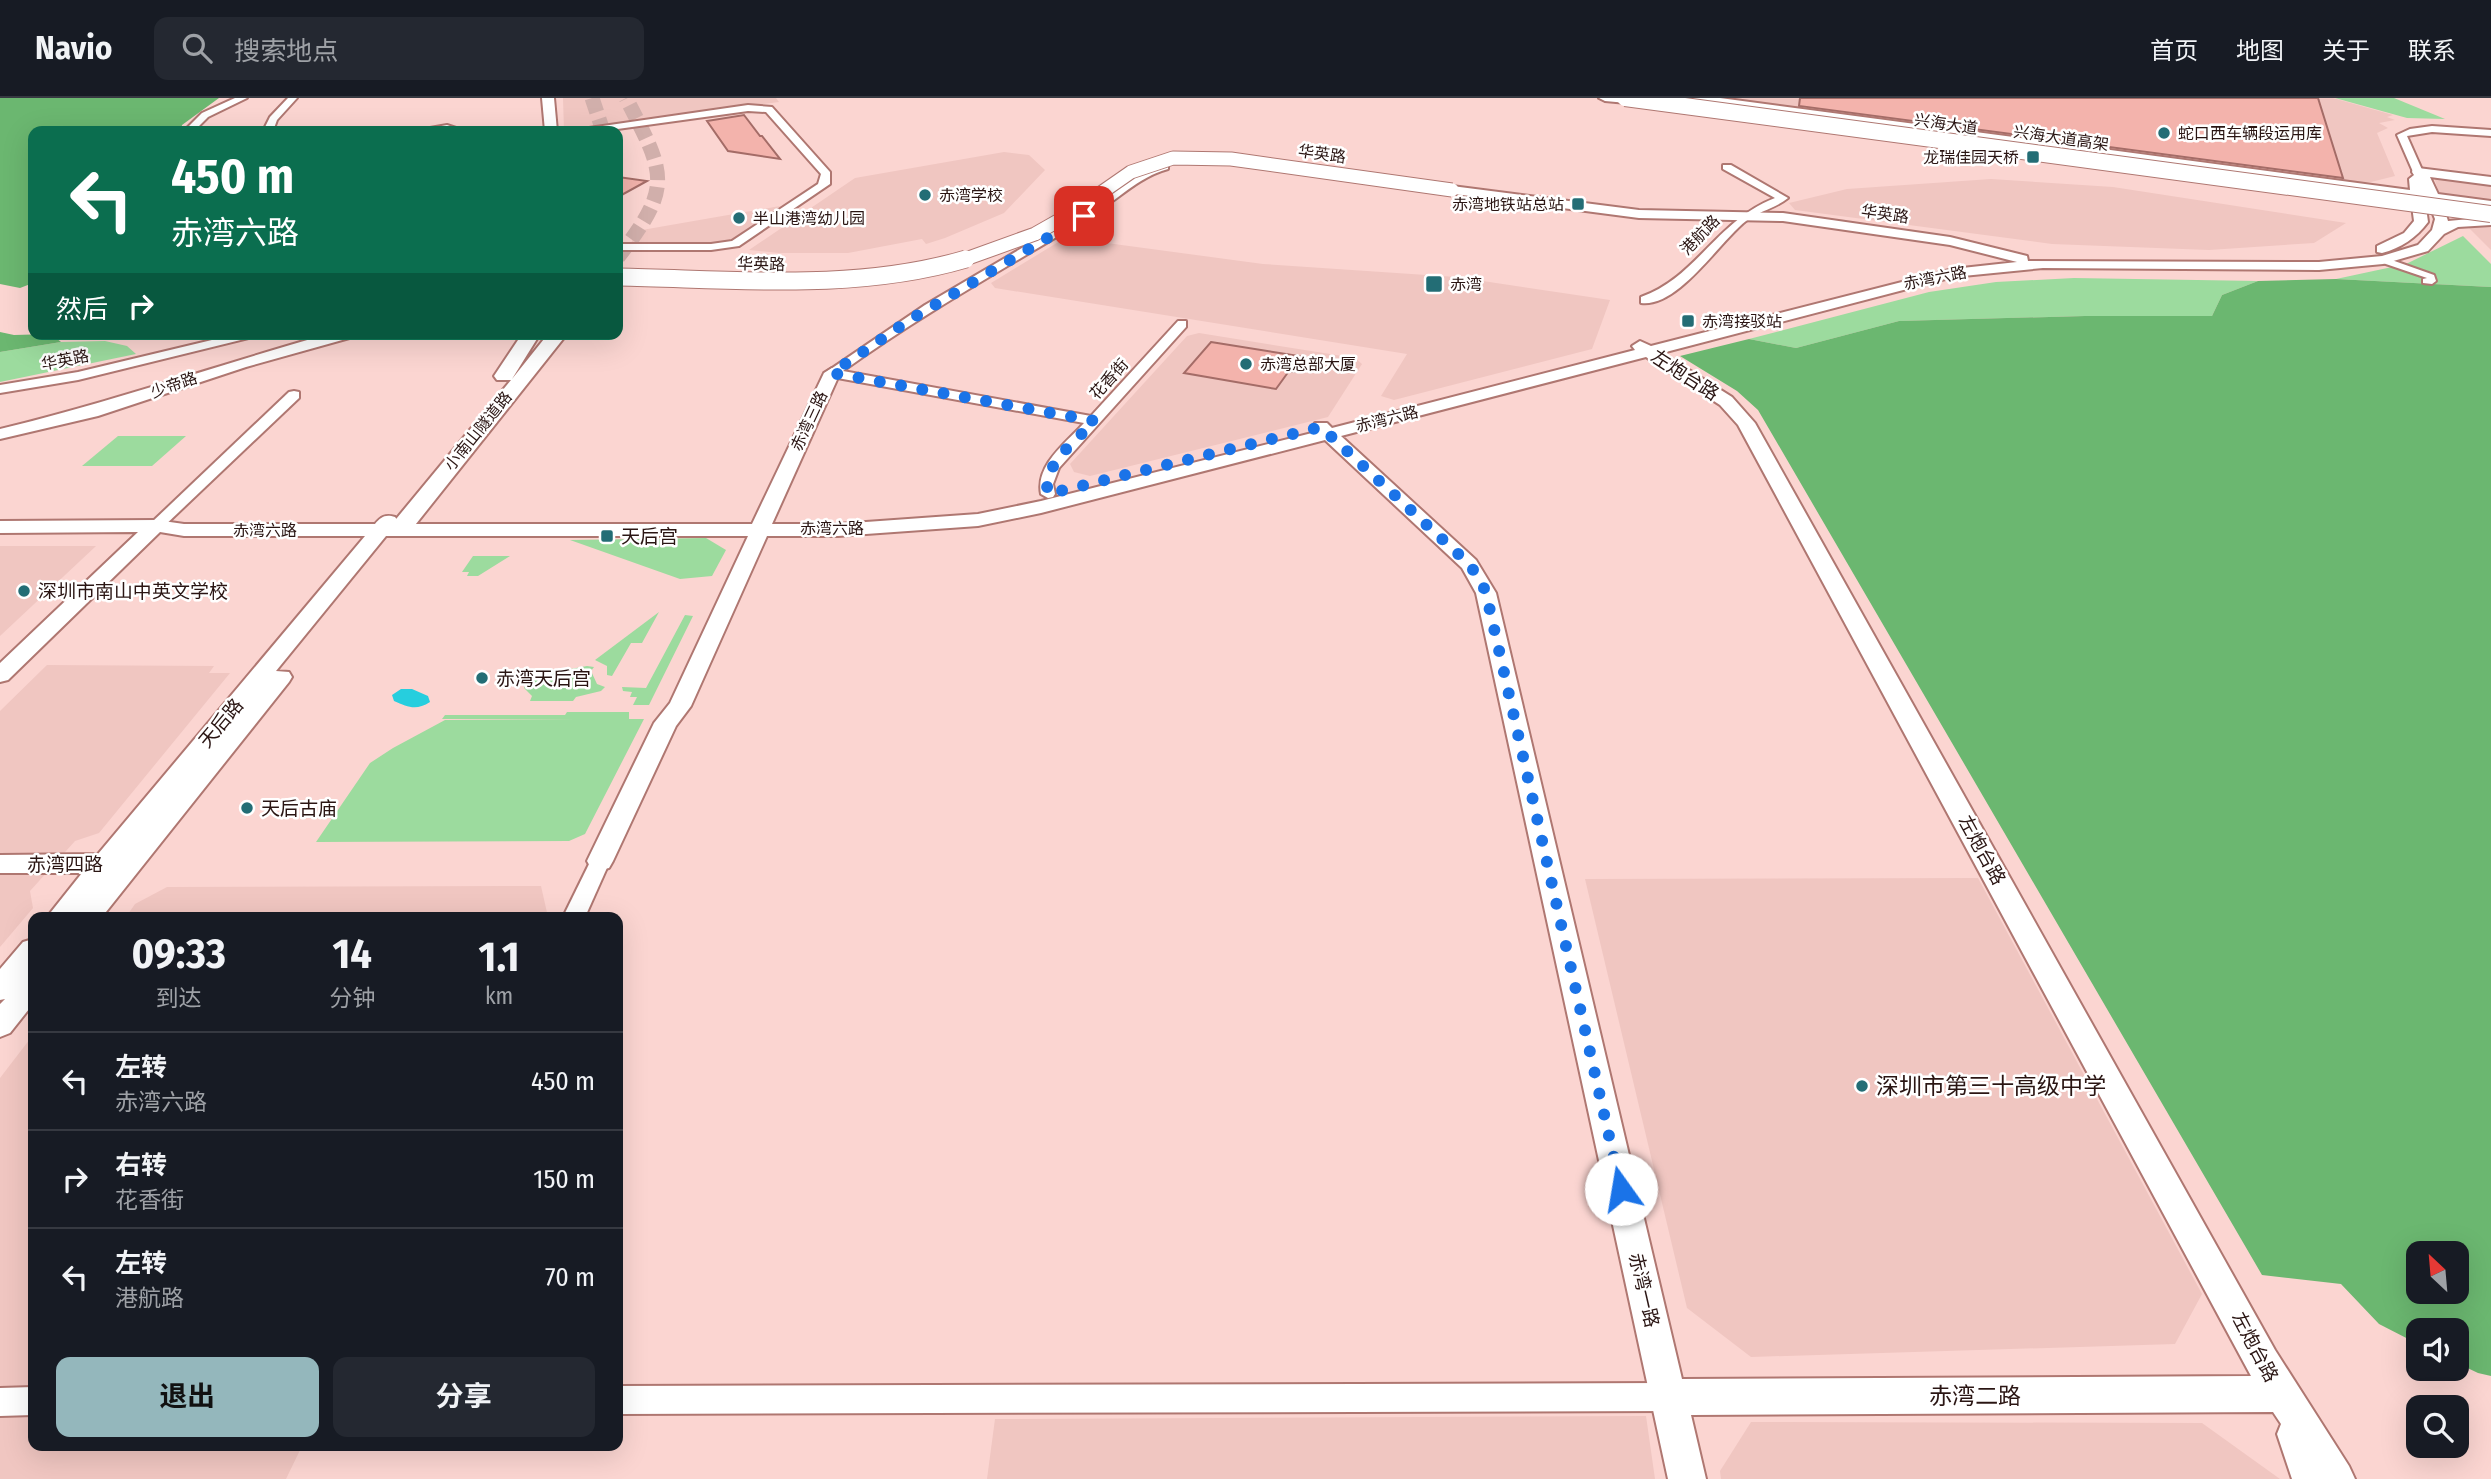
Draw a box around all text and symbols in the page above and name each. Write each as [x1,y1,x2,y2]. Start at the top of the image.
search box [154,17,644,80]
text: Navio [35,28,112,68]
icon: search [178,29,216,67]
text: 搜索地点 [234,36,338,67]
text: 首页 [2150,37,2198,65]
text: 地图 [2236,37,2284,65]
text: 关于 [2322,37,2370,65]
text: 联系 [2408,37,2456,65]
street label: 兴海大道 [1913,110,1979,138]
street label: 兴海大道高架 [2012,122,2110,154]
place label: 蛇口西车辆段运用库 [2178,124,2322,143]
marker: 蛇口西车辆段运用库 [2156,125,2172,141]
street label: 华英路 [1297,141,1347,167]
text: 450 m [171,147,294,206]
place label: 龙瑞佳园天桥 [1923,148,2019,167]
marker: 龙瑞佳园天桥 [2025,149,2041,165]
icon: left [56,154,147,245]
place label: 赤湾学校 [939,186,1003,205]
pin [1054,186,1114,246]
marker: 赤湾学校 [917,187,933,203]
place label: 赤湾地铁站总站 [1452,195,1564,214]
marker: 赤湾地铁站总站 [1570,196,1586,212]
icon: arrive [1065,197,1103,235]
street label: 华英路 [1860,201,1910,227]
place label: 半山港湾幼儿园 [753,209,865,228]
marker: 半山港湾幼儿园 [731,210,747,226]
street label: 港航路 [1676,211,1724,259]
text: 赤湾六路 [171,214,299,252]
street label: 华英路 [737,254,785,274]
street label: 赤湾六路 [1902,263,1968,293]
marker: 赤湾 [1424,274,1444,294]
place label: 赤湾 [1450,275,1482,294]
icon: right [122,287,160,325]
text: 然后 [56,294,108,325]
place label: 赤湾接驳站 [1702,312,1782,331]
marker: 赤湾接驳站 [1680,313,1696,329]
street label: 左炮台路 [1647,345,1723,405]
street label: 华英路 [40,346,90,374]
street label: 花香街 [1086,355,1132,403]
place label: 赤湾总部大厦 [1260,355,1356,374]
marker: 赤湾总部大厦 [1238,356,1254,372]
street label: 少帝路 [148,368,200,402]
street label: 小南山隧道路 [440,388,516,474]
street label: 赤湾三路 [787,388,831,454]
street label: 赤湾六路 [1354,402,1420,436]
street label: 赤湾六路 [800,519,864,538]
street label: 赤湾六路 [233,521,297,540]
place label: 天后宫 [621,525,678,548]
marker: 天后宫 [599,528,615,544]
place label: 深圳市南山中英文学校 [38,580,228,603]
marker: 深圳市南山中英文学校 [16,583,32,599]
place label: 赤湾天后宫 [496,667,591,690]
marker: 赤湾天后宫 [474,670,490,686]
street label: 天后路 [194,694,248,752]
place label: 天后古庙 [261,797,337,820]
marker: 天后古庙 [239,800,255,816]
street label: 左炮台路 [1954,811,2010,889]
street label: 赤湾四路 [27,853,103,876]
text: 09:33 [131,929,226,979]
text: 14 [333,929,372,979]
text: 1.1 [479,932,520,982]
text: km [485,982,513,1010]
text: 到达 [156,984,202,1012]
text: 分钟 [329,984,375,1012]
text: 左转 [115,1052,167,1083]
icon: left [56,1062,94,1100]
text: 450 m [531,1066,595,1097]
place label: 深圳市第三十高级中学 [1876,1072,2106,1100]
marker: 深圳市第三十高级中学 [1854,1078,1870,1094]
text: 赤湾六路 [115,1088,207,1116]
text: 右转 [115,1150,167,1181]
position arrow [1584,1152,1658,1226]
icon: right [56,1160,94,1198]
text: 150 m [533,1164,595,1195]
text: 花香街 [115,1186,184,1214]
north arrow [2406,1241,2469,1304]
map controls [2406,1241,2469,1458]
text: 左转 [115,1248,167,1279]
street label: 赤湾一路 [1624,1250,1664,1330]
icon: left [56,1258,94,1296]
text: 70 m [545,1262,595,1293]
text: 港航路 [115,1284,184,1312]
street label: 左炮台路 [2227,1308,2283,1386]
button: sound [2406,1318,2469,1381]
button: 退出 [56,1357,319,1437]
button: 分享 [333,1357,595,1437]
street label: 赤湾二路 [1929,1382,2021,1410]
button: search [2406,1395,2469,1458]

